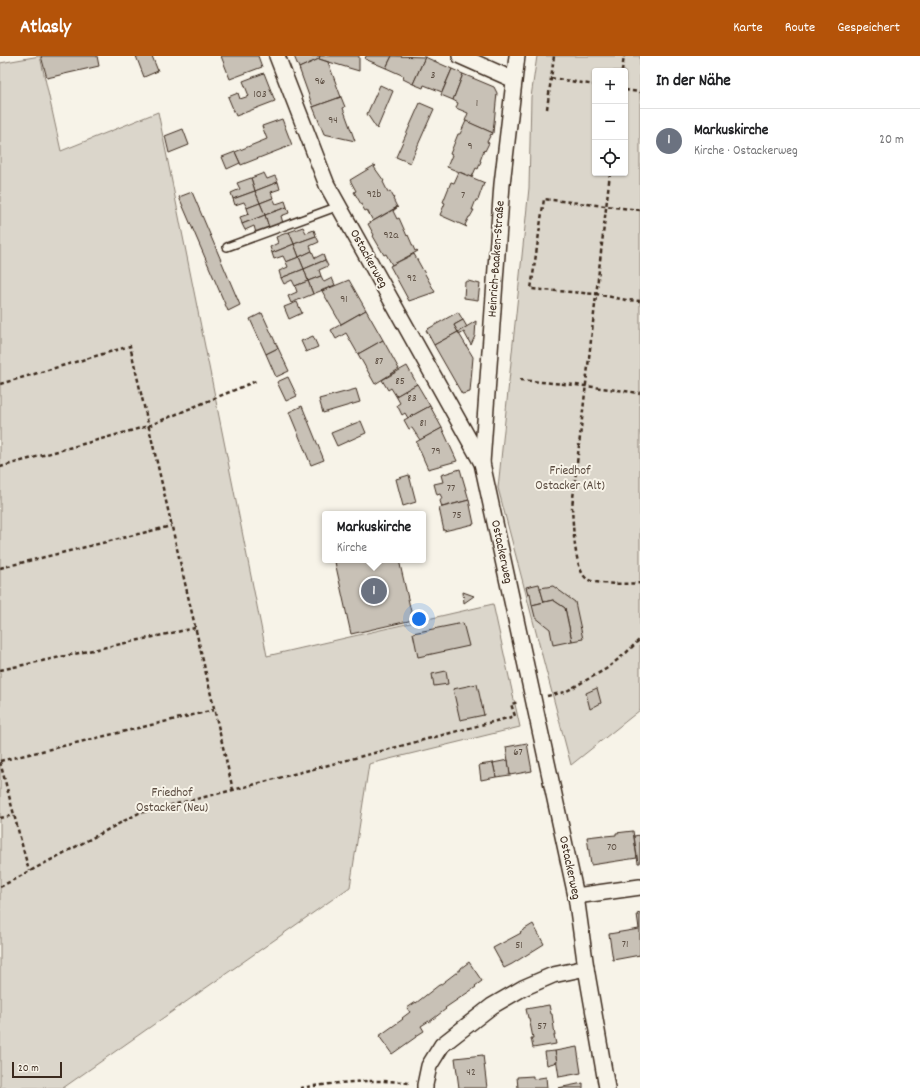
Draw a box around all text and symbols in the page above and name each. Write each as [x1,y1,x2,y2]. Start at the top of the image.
text: Atlasly [20,15,71,42]
text: Karte [733,18,763,38]
text: Route [785,18,815,38]
text: Gespeichert [837,18,900,38]
house number: 3 [431,68,436,84]
map controls [592,68,628,176]
button: + [592,68,628,104]
text: In der Nähe [656,70,731,94]
house number: 96 [315,74,325,90]
house number: 103 [253,87,267,103]
house number: 1 [476,96,478,112]
button: − [592,104,628,140]
house number: 94 [328,113,338,129]
text: Markuskirche [694,120,768,142]
text: 1 [668,131,670,150]
text: 20 m [879,131,904,150]
house number: 9 [467,139,473,155]
button: locate [592,140,628,176]
text: Kirche · Ostackerweg [694,142,798,161]
house number: 92b [367,187,382,203]
house number: 7 [461,188,465,204]
street label: Heinrich-Baaken-Straße [483,200,511,318]
street label: Ostackerweg [344,226,392,292]
house number: 92a [383,228,399,244]
house number: 92 [407,271,417,287]
house number: 91 [340,292,348,308]
house number: 87 [375,354,383,370]
house number: 85 [395,374,405,390]
house number: 83 [407,391,417,407]
house number: 81 [420,416,426,432]
house number: 79 [431,444,441,460]
park label: Friedhof Ostacker (Alt) [535,462,605,496]
house number: 77 [447,481,455,497]
house number: 75 [452,508,462,524]
popup [322,511,426,563]
text: Markuskirche [337,517,411,539]
street label: Ostackerweg [485,518,517,586]
text: Kirche [337,539,367,558]
pin: 1 [361,576,387,606]
your location [409,609,429,629]
house number: 67 [513,745,523,761]
park label: Friedhof Ostacker (Neu) [136,784,208,818]
street label: Ostackerweg [553,834,585,902]
house number: 70 [607,840,617,856]
house number: 71 [622,937,628,953]
house number: 51 [515,938,523,954]
house number: 57 [537,1019,547,1035]
scale bar [12,1060,62,1079]
text: 20 m [18,1061,39,1077]
house number: 42 [466,1065,476,1081]

